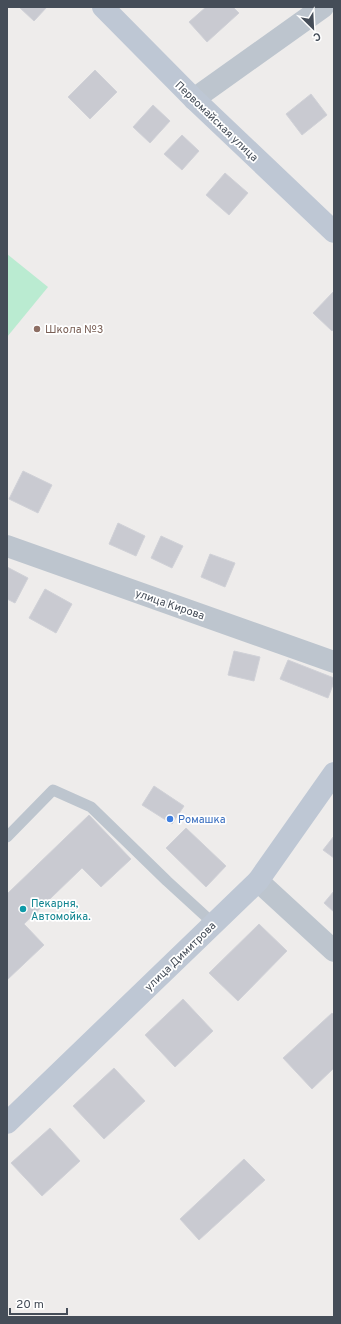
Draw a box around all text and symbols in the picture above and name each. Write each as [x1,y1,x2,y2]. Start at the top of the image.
north arrow [293,8,333,48]
text: С [311,28,323,44]
street label: Первомайская улица [172,78,261,165]
place label: Школа №3 [45,323,103,337]
marker: Школа №3 [32,324,42,334]
street label: улица Кирова [133,587,206,623]
place label: Ромашка [178,813,226,827]
marker: Ромашка [165,814,175,824]
place label: Пекарня, Автомойка. [31,897,91,924]
marker: Пекарня, Автомойка. [18,904,28,914]
street label: улица Димитрова [142,919,219,994]
scale bar [10,1290,67,1316]
text: 20 m [16,1297,44,1313]

